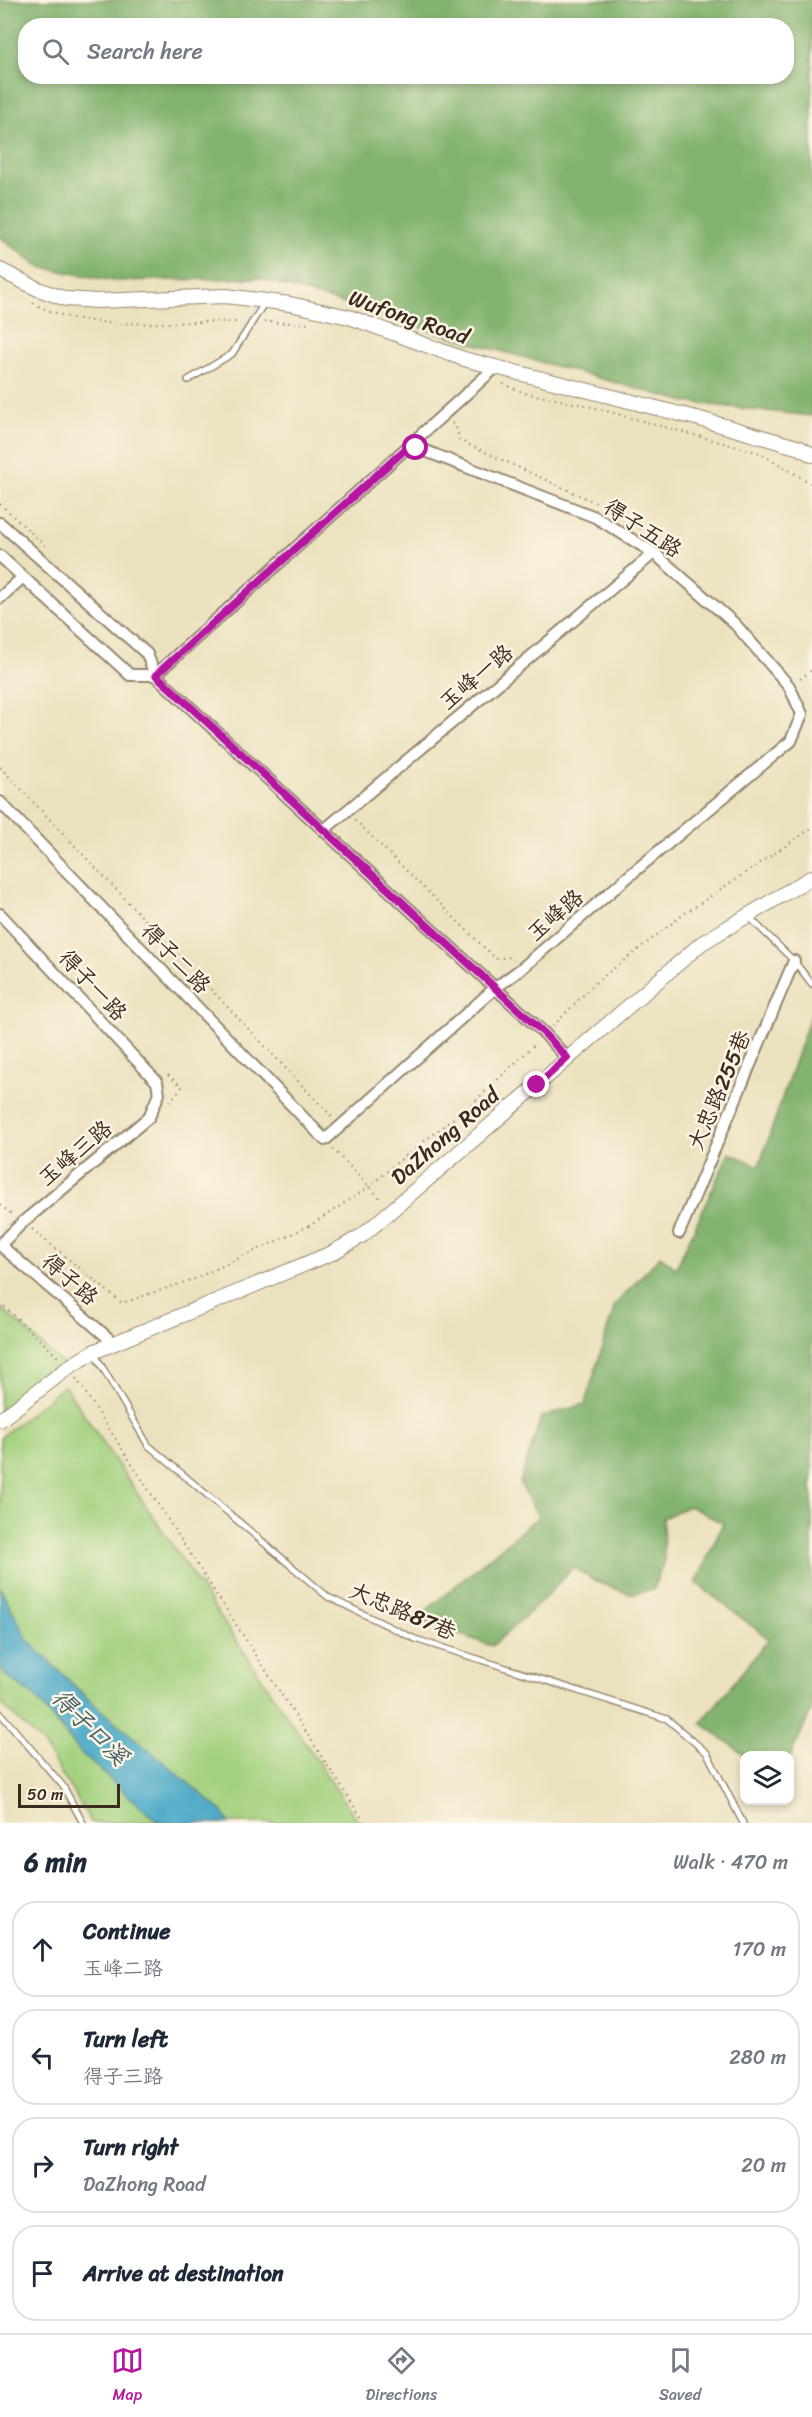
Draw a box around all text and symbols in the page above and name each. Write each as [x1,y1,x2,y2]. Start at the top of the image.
search box [18,18,794,84]
text: Search here [87,32,203,71]
icon: search [39,35,72,68]
street label: Wufong Road [343,278,476,356]
route start [402,434,428,460]
street label: 得子五路 [595,488,691,568]
street label: 玉峰一路 [430,634,522,720]
street label: 玉峰路 [517,879,593,951]
street label: 得子二路 [131,913,221,1003]
street label: 得子一路 [49,940,137,1030]
street label: 大忠路255巷 [676,1024,762,1156]
route end [523,1071,549,1097]
street label: DaZhong Road [381,1076,510,1195]
street label: 玉峰三路 [29,1110,121,1196]
street label: 得子路 [32,1243,108,1315]
street label: 大忠路87巷 [343,1571,463,1651]
water label: 得子口溪 [41,1678,140,1777]
map controls [740,1751,794,1805]
button: layers [740,1751,794,1805]
text: 50 m [27,1780,63,1809]
scale bar [18,1781,120,1808]
text: 6 min [24,1839,87,1885]
text: Walk · 470 m [673,1845,788,1880]
text: Continue [83,1912,171,1951]
text: 170 m [733,1932,786,1967]
icon: ahead [26,1933,59,1966]
text: 玉峰二路 [83,1951,163,1986]
text: Turn left [83,2020,168,2059]
text: 280 m [729,2040,786,2075]
icon: left [26,2041,59,2074]
text: 得子三路 [83,2059,163,2094]
text: Turn right [83,2128,178,2167]
text: 20 m [741,2148,786,2183]
icon: right [26,2149,59,2182]
text: DaZhong Road [83,2167,206,2202]
text: Arrive at destination [83,2254,284,2293]
icon: arrive [26,2257,59,2290]
tab: Map [111,2344,144,2409]
tab: Directions [366,2344,437,2409]
tab: Saved [659,2344,701,2409]

